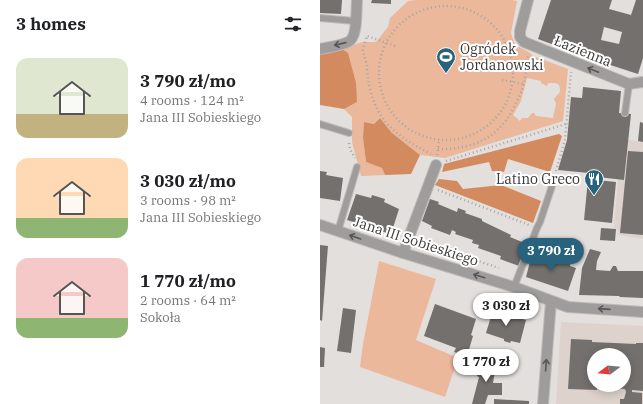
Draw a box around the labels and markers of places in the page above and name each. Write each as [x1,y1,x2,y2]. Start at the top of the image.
place label: Ogródek Jordanowski [460,40,544,74]
sports icon: Ogródek Jordanowski [435,46,457,74]
restaurant icon: Latino Greco [583,168,605,196]
place label: Latino Greco [496,170,580,188]
pin: 3 790 zł [510,238,592,272]
pin: 3 030 zł [465,293,547,327]
pin: 1 770 zł [445,349,527,383]

